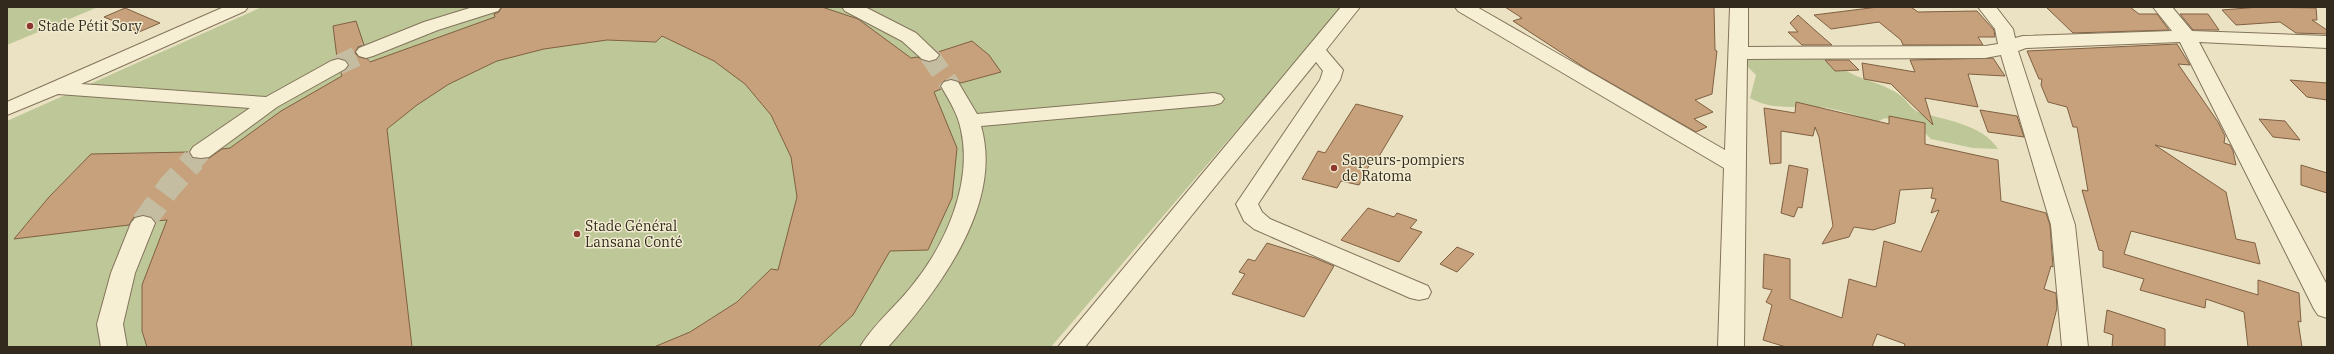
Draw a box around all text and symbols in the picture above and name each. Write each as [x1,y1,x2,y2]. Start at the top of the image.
place label: Stade Pétit Sory [38,17,142,35]
marker: Stade Pétit Sory [25,21,35,31]
place label: Sapeurs-pompiers de Ratoma [1342,151,1465,185]
marker: Sapeurs-pompiers de Ratoma [1329,163,1339,173]
place label: Stade Général Lansana Conté [585,217,682,251]
marker: Stade Général Lansana Conté [572,229,582,239]

